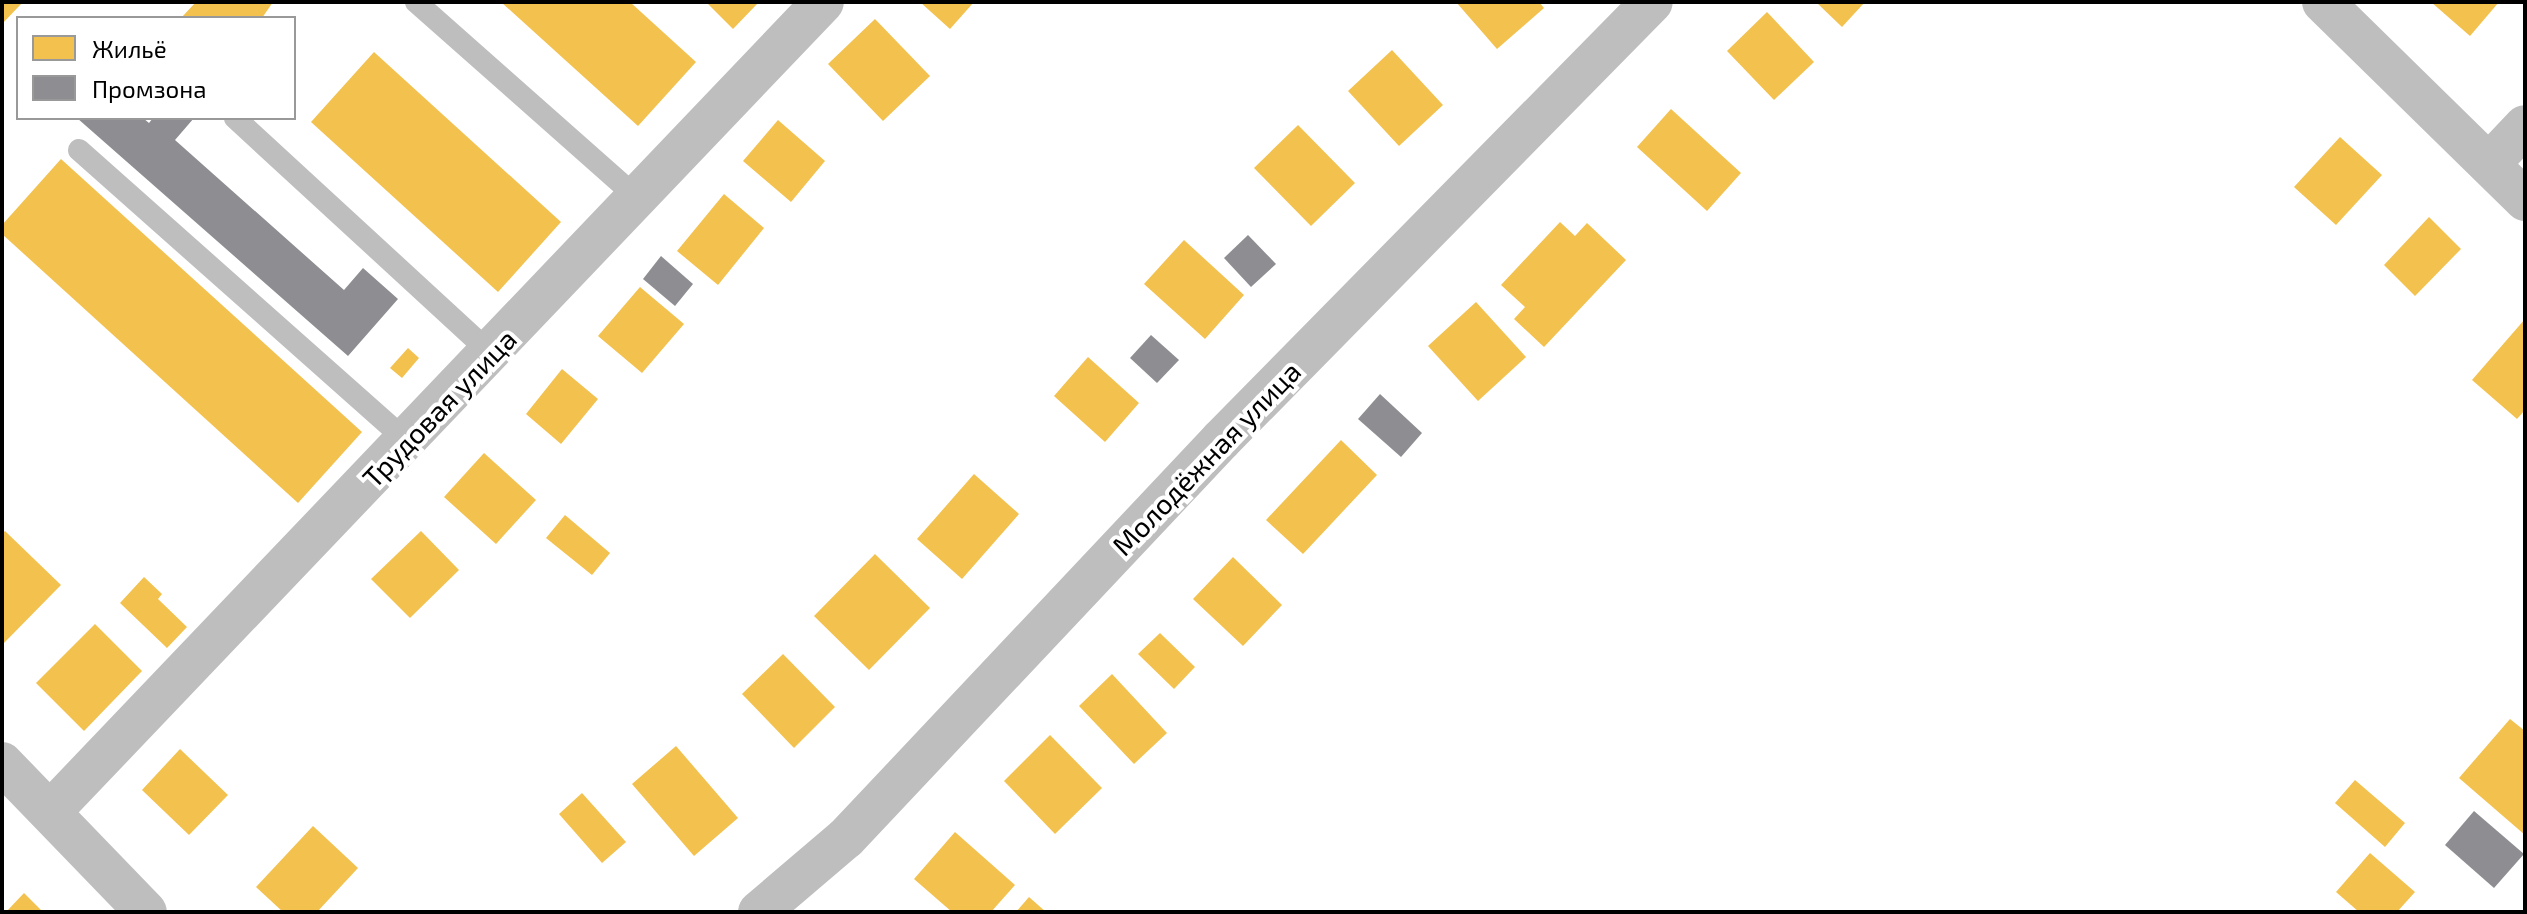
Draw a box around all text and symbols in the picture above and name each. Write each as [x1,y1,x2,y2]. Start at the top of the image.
legend [16,16,296,120]
text: Жильё [92,34,167,63]
text: Промзона [92,74,207,103]
street label: Трудовая улица [355,322,523,494]
street label: Молодёжная улица [1105,354,1307,562]

